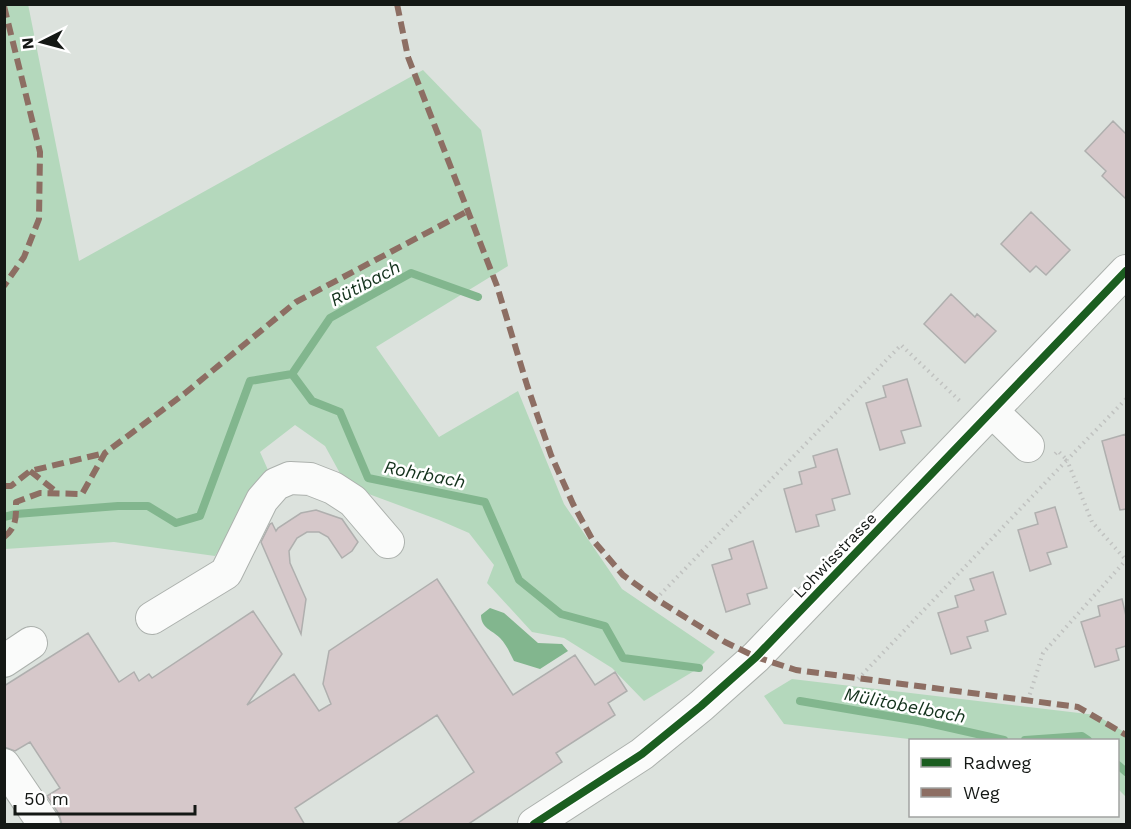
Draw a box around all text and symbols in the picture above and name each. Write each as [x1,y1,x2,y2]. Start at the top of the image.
north arrow [12,12,72,72]
text: N [18,37,38,50]
water label: Rütibach [326,256,404,310]
water label: Rohrbach [383,456,467,492]
street label: Lohwisstrasse [789,508,881,602]
water label: Mülitobelbach [842,683,968,727]
legend [909,739,1119,817]
text: Radweg [963,752,1032,773]
scale bar [15,778,195,816]
text: Weg [963,782,1000,803]
text: 50 m [24,788,69,809]

